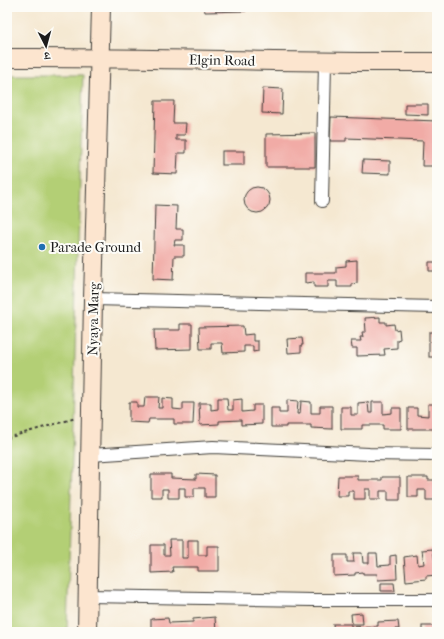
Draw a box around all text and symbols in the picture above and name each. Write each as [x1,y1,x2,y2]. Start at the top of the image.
north arrow [26,26,66,66]
text: उ [42,49,51,62]
street label: Elgin Road [189,51,256,70]
place label: Parade Ground [50,239,142,256]
marker: Parade Ground [37,242,47,252]
street label: Nyaya Marg [84,282,103,356]

